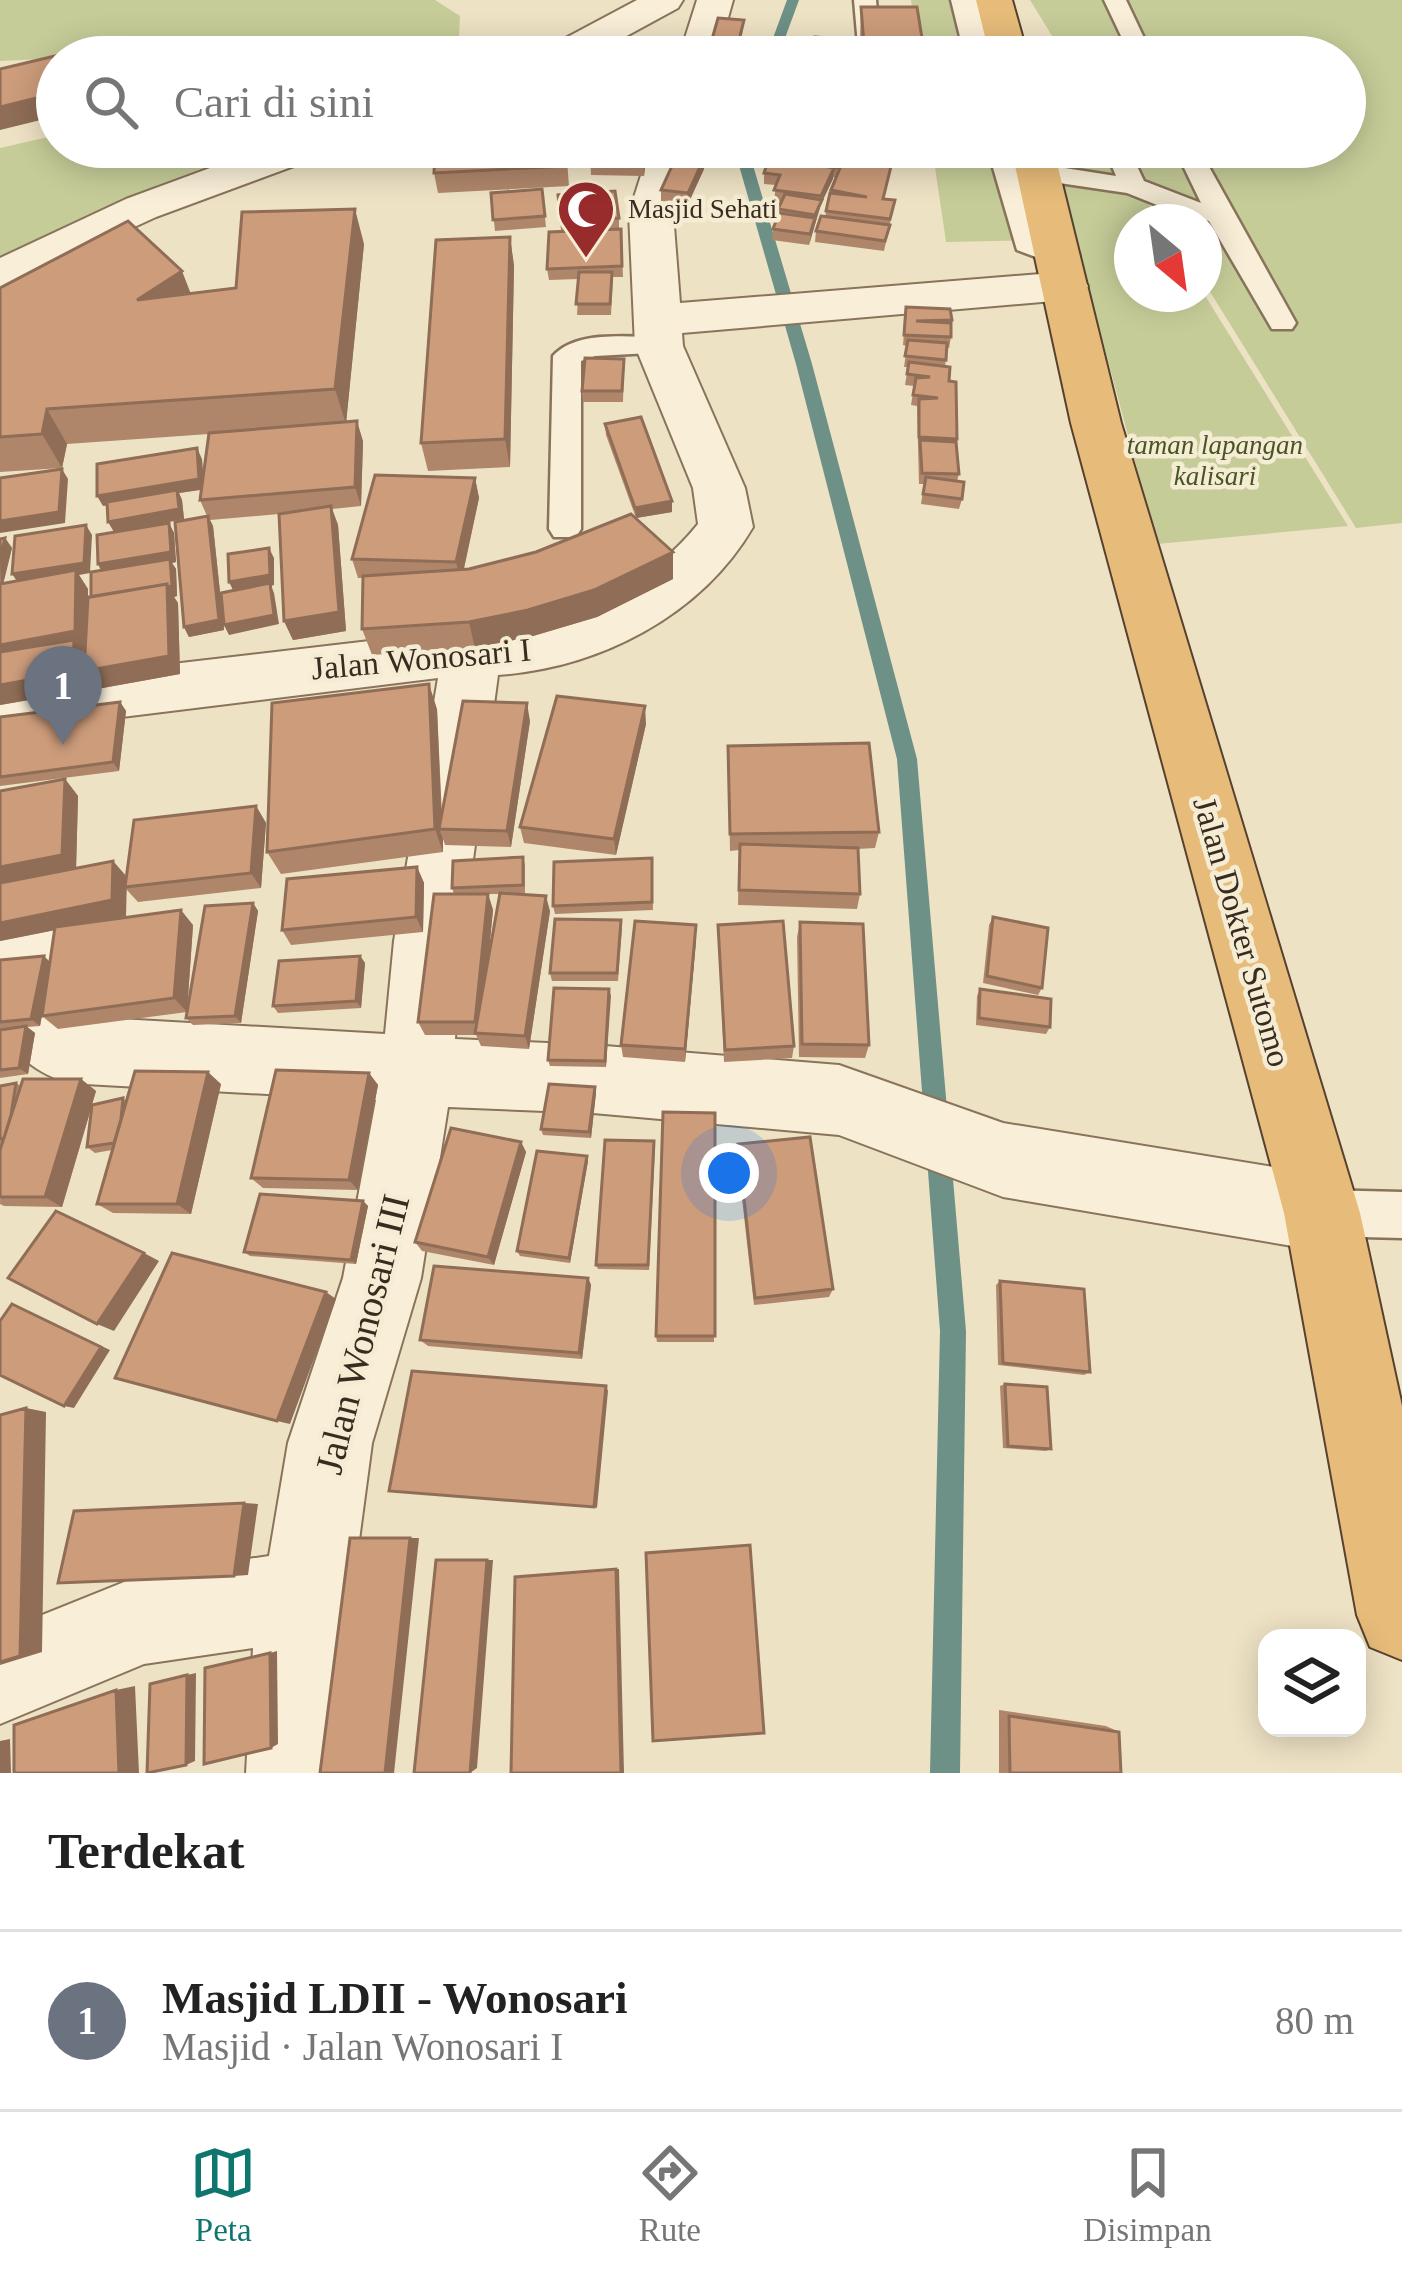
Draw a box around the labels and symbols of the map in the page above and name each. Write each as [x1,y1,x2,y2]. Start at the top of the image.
mosque icon: Masjid Sehati [555,178,617,260]
place label: Masjid Sehati [628,194,777,224]
north arrow [1114,204,1222,312]
park label: taman lapangan kalisari [1127,430,1303,491]
street label: Jalan Wonosari I [310,631,532,687]
pin: 1 [24,646,102,745]
street label: Jalan Dokter Sutomo [1186,793,1298,1071]
your location [699,1143,759,1203]
street label: Jalan Wonosari III [306,1190,418,1478]

